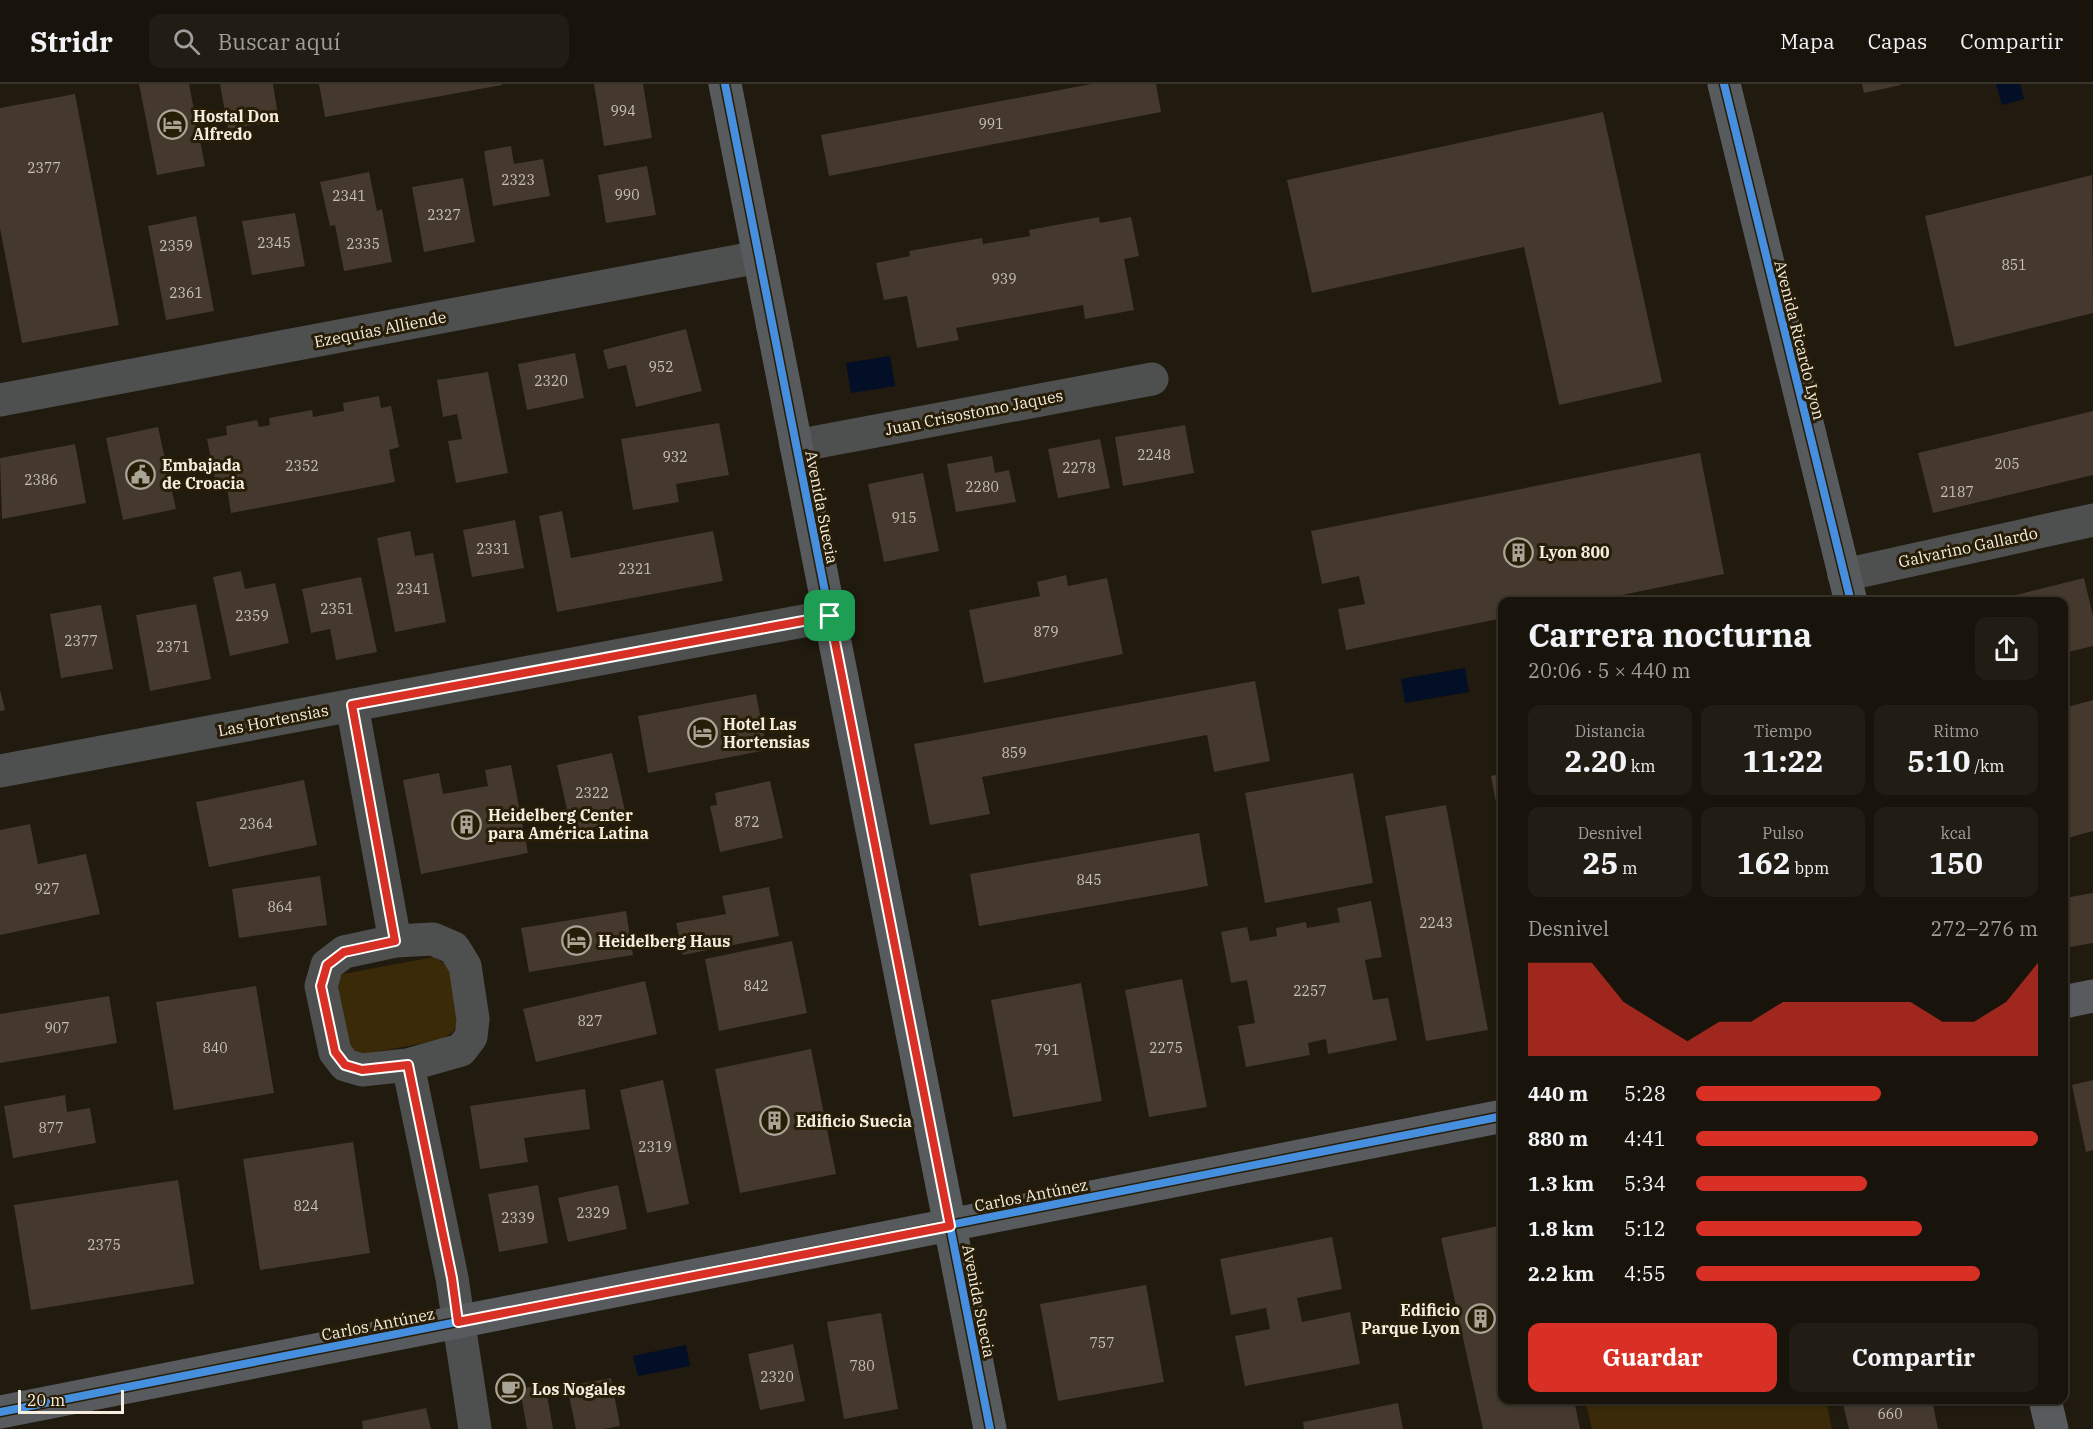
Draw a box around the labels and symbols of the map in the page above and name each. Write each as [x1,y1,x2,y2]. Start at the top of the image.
house number: 994 [610,102,636,120]
place label: Hostal Don Alfredo [193,106,280,144]
hotel icon: Hostal Don Alfredo [156,109,188,141]
house number: 991 [978,115,1004,133]
house number: 2377 [27,159,61,177]
house number: 2323 [501,171,535,189]
house number: 990 [614,186,640,204]
house number: 2341 [332,187,366,205]
house number: 2327 [427,206,461,224]
house number: 2345 [257,234,291,252]
house number: 2335 [346,235,380,253]
house number: 2359 [159,237,193,255]
house number: 851 [2001,256,2027,274]
street label: Avenida Ricardo Lyon [1770,258,1830,422]
house number: 939 [991,270,1017,288]
house number: 2361 [169,284,203,302]
street label: Ezequías Alliende [312,306,448,352]
house number: 952 [648,358,674,376]
house number: 2320 [534,372,568,390]
street label: Juan Crisostomo Jaques [883,385,1065,439]
house number: 2248 [1137,446,1171,464]
house number: 932 [662,448,688,466]
street label: Avenida Suecia [801,449,843,566]
place label: Embajada de Croacia [162,455,245,493]
house number: 205 [1994,455,2020,473]
house number: 2352 [285,457,319,475]
public building icon: Embajada de Croacia [125,458,157,490]
house number: 2278 [1062,459,1096,477]
house number: 2386 [24,471,58,489]
house number: 2280 [965,478,999,496]
house number: 2187 [1940,483,1974,501]
house number: 915 [891,509,917,527]
street label: Galvarino Gallardo [1896,522,2040,572]
building icon: Lyon 800 [1502,536,1534,568]
house number: 2331 [476,540,510,558]
place label: Lyon 800 [1539,542,1610,562]
house number: 2321 [618,560,652,578]
house number: 2341 [396,580,430,598]
pin [804,590,855,641]
house number: 2351 [320,600,354,618]
house number: 2359 [235,607,269,625]
house number: 879 [1033,623,1059,641]
house number: 2377 [64,632,98,650]
house number: 2371 [156,638,190,656]
street label: Las Hortensias [216,699,330,741]
place label: Hotel Las Hortensias [723,714,810,752]
hotel icon: Hotel Las Hortensias [686,717,718,749]
house number: 859 [1001,744,1027,762]
house number: 2322 [575,784,609,802]
place label: Heidelberg Center para América Latina [488,805,649,843]
building icon: Heidelberg Center para América Latina [451,808,483,840]
house number: 872 [734,813,760,831]
house number: 2364 [239,815,273,833]
house number: 845 [1076,871,1102,889]
house number: 927 [34,880,60,898]
house number: 864 [267,898,293,916]
house number: 2243 [1419,914,1453,932]
hotel icon: Heidelberg Haus [561,925,593,957]
place label: Heidelberg Haus [598,931,730,951]
house number: 842 [743,977,769,995]
house number: 2257 [1293,982,1327,1000]
house number: 827 [577,1012,603,1030]
house number: 907 [44,1019,70,1037]
house number: 840 [202,1039,228,1057]
house number: 2275 [1149,1039,1183,1057]
house number: 791 [1034,1041,1060,1059]
building icon: Edificio Suecia [759,1105,791,1137]
place label: Edificio Suecia [796,1111,912,1131]
house number: 877 [38,1119,64,1137]
house number: 2319 [638,1138,672,1156]
street label: Carlos Antúnez [973,1174,1089,1216]
house number: 824 [293,1197,319,1215]
house number: 2329 [576,1204,610,1222]
house number: 2339 [501,1209,535,1227]
house number: 2375 [87,1236,121,1254]
street label: Avenida Suecia [958,1243,1000,1360]
place label: Edificio Parque Lyon [1361,1300,1460,1338]
street label: Carlos Antúnez [320,1303,436,1345]
building icon: Edificio Parque Lyon [1465,1303,1497,1335]
house number: 757 [1089,1334,1115,1352]
house number: 780 [849,1357,875,1375]
house number: 2320 [760,1368,794,1386]
cafe icon: Los Nogales [495,1373,527,1405]
place label: Los Nogales [532,1379,626,1399]
scale bar [18,1387,124,1414]
house number: 660 [1877,1405,1903,1423]

